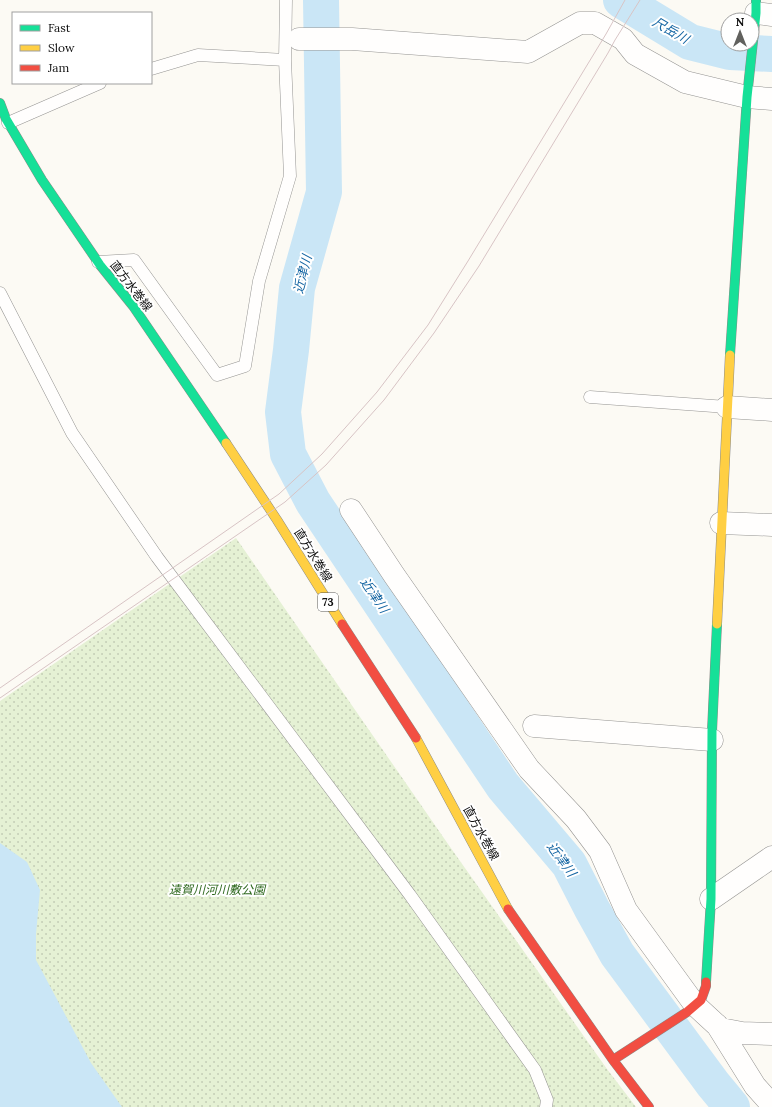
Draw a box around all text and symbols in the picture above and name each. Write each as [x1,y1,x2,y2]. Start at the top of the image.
legend [12,12,152,84]
north arrow [720,12,760,52]
water label: 尺岳川 [650,13,694,49]
text: N [736,15,745,29]
text: Fast [48,20,71,35]
text: Slow [48,40,75,55]
text: Jam [47,60,69,75]
water label: 近津川 [290,251,316,295]
street label: 直方水巻線 [107,257,156,314]
street label: 直方水巻線 [291,525,336,584]
water label: 近津川 [357,574,394,618]
road number: 73 [318,593,338,611]
street label: 直方水巻線 [460,803,503,863]
water label: 近津川 [543,839,581,882]
park label: 遠賀川河川敷公園 [169,882,267,897]

